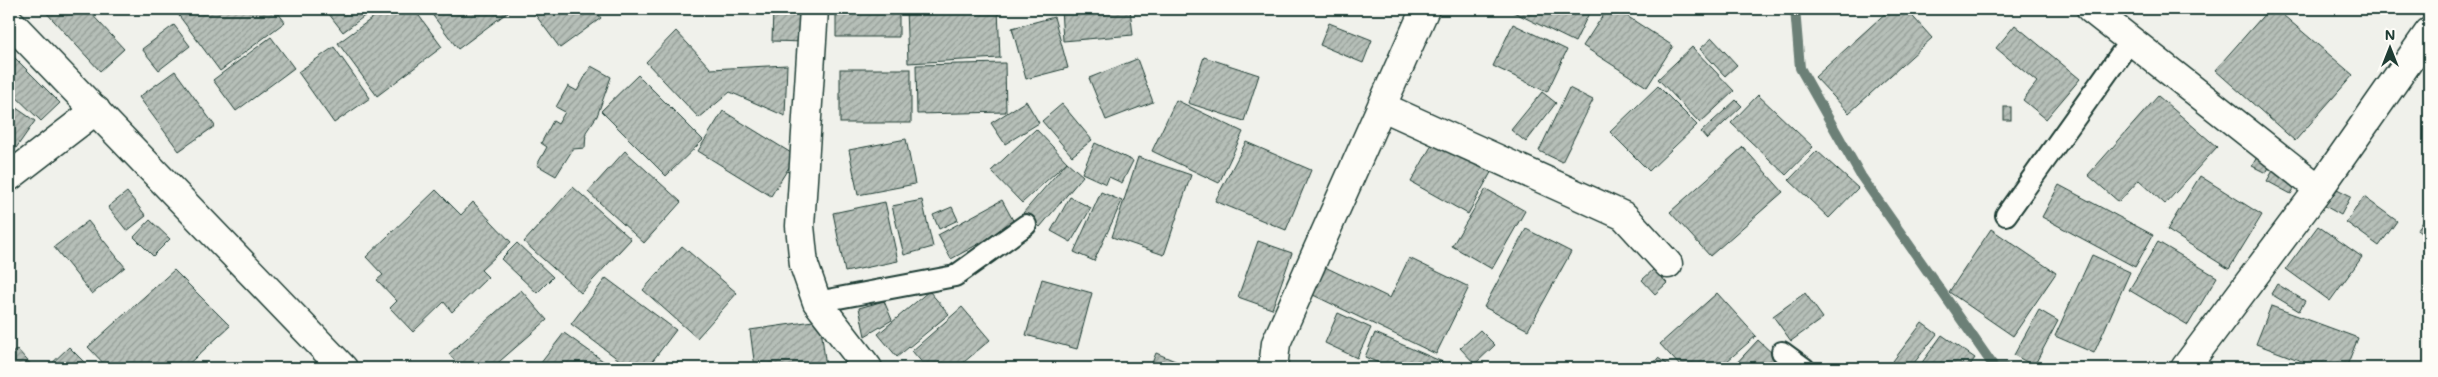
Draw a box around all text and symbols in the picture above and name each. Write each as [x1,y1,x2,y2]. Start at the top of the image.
north arrow [2366,22,2416,72]
text: N [2385,25,2395,44]

